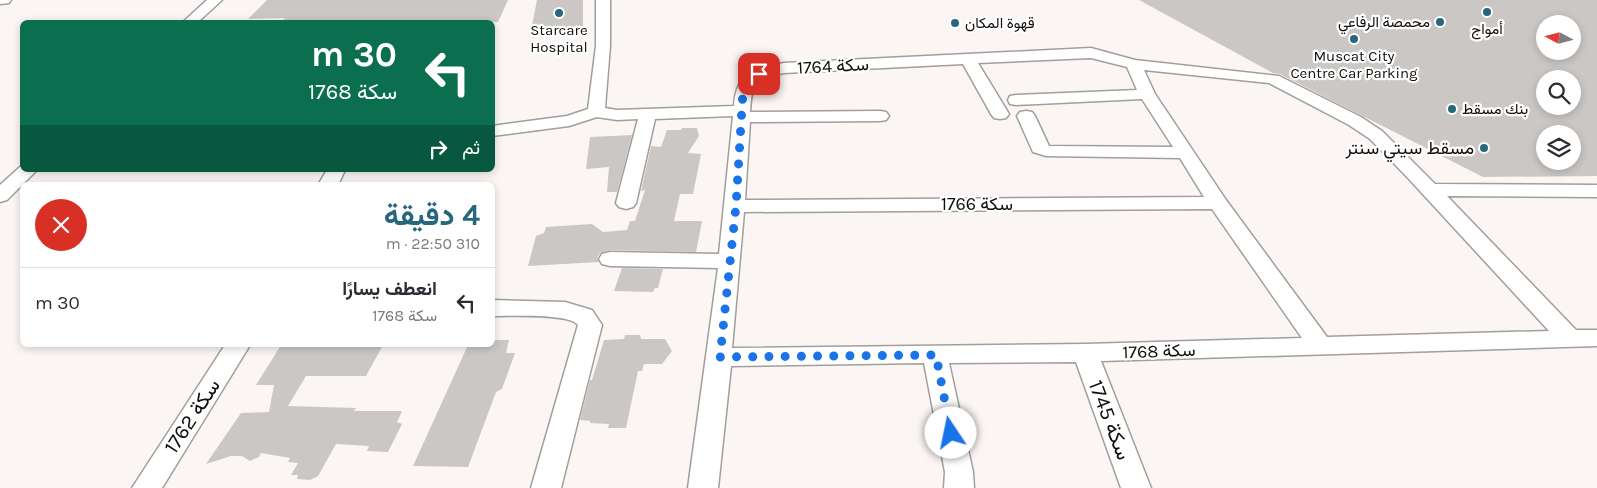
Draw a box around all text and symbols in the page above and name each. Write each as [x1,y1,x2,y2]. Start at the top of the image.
marker: أمواج [1481,6,1493,18]
marker: Starcare Hospital [553,7,565,19]
place label: محمصة الرفاعي [1338,13,1430,35]
place label: قهوة المكان [965,14,1035,32]
north arrow [1536,15,1581,60]
map controls [1536,15,1581,170]
marker: محمصة الرفاعي [1434,16,1446,28]
marker: قهوة المكان [949,17,961,29]
place label: أمواج [1471,20,1503,40]
place label: Starcare Hospital [530,21,588,56]
marker: Muscat City Centre Car Parking [1348,33,1360,45]
text: 30 m [311,34,397,75]
icon: left [415,40,480,105]
place label: Muscat City Centre Car Parking [1290,47,1418,82]
pin [738,53,780,95]
street label: سكة 1764 [797,53,869,79]
icon: arrive [745,60,773,88]
button: search [1536,70,1581,115]
text: سكة 1768 [308,79,397,105]
place label: بنك مسقط [1462,100,1528,118]
marker: بنك مسقط [1446,103,1458,115]
button: layers [1536,125,1581,170]
icon: right [424,135,452,163]
text: ثم [462,137,480,159]
place label: مسقط سيتي سنتر [1344,137,1474,163]
marker: مسقط سيتي سنتر [1478,142,1490,154]
street label: سكة 1766 [941,193,1013,215]
text: 4 دقيقة [384,197,480,233]
button: close [35,199,87,251]
text: 310 m · 22:50 [386,234,480,253]
text: انعطف يسارًا [342,278,437,300]
icon: left [452,289,480,317]
text: 30 m [35,292,80,314]
text: سكة 1768 [372,306,437,325]
street label: سكة 1768 [1122,339,1196,363]
street label: سكة 1762 [159,374,225,458]
street label: سكة 1745 [1084,377,1136,463]
position arrow [924,406,976,458]

